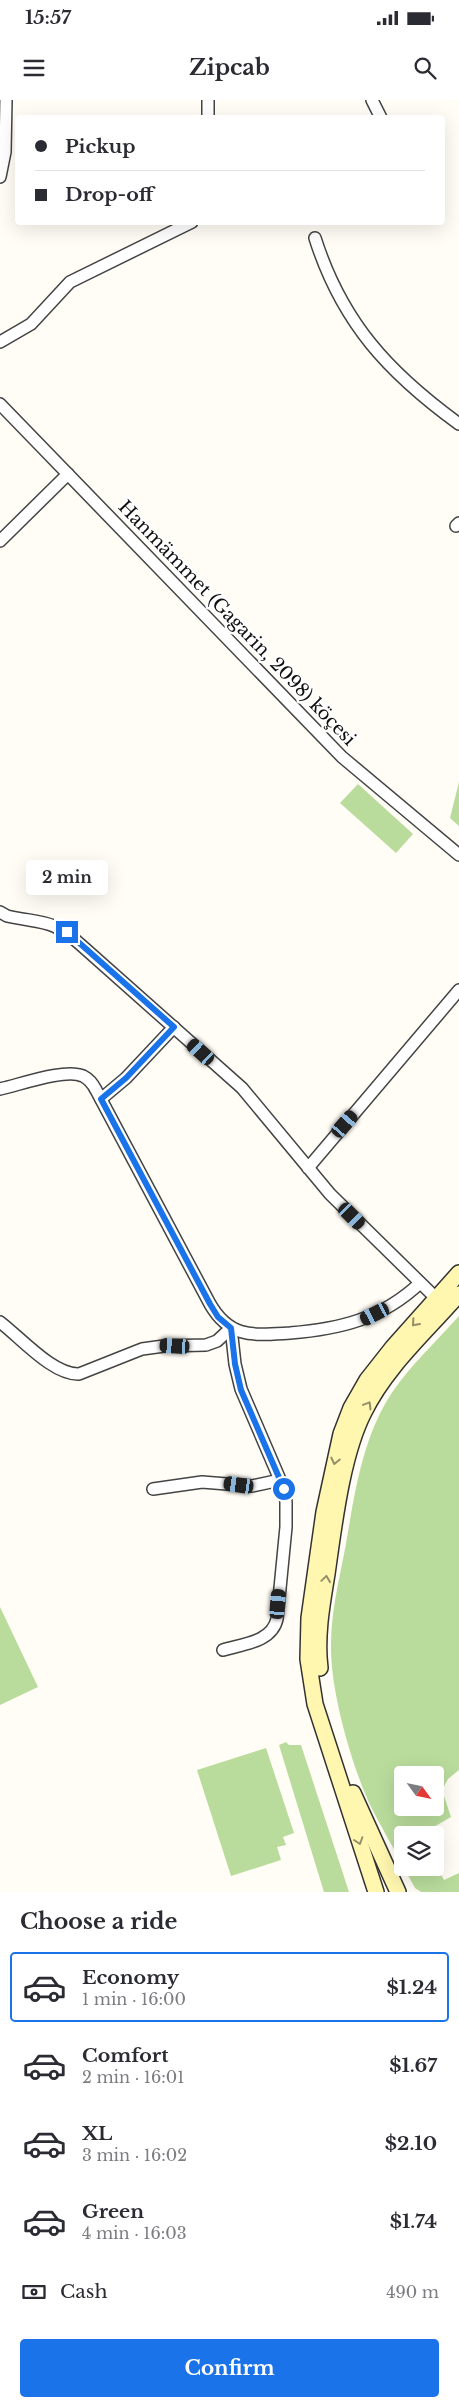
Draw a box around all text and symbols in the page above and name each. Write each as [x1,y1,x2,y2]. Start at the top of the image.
text: 15:57 [25,6,71,29]
icon: menu [20,54,48,82]
text: Zipcab [189,54,270,81]
icon: search [411,54,439,82]
text: Pickup [65,135,136,158]
text: Drop-off [65,183,154,206]
street label: Hanmämmet (Gagarin, 2098) köçesi [114,496,360,750]
callout: 2 min [26,860,108,894]
text: 2 min [42,867,92,887]
route end [56,921,78,943]
car [184,1036,217,1068]
car [329,1108,360,1140]
car [336,1200,367,1232]
car [358,1301,391,1327]
one-way arrow [412,1317,421,1326]
car [159,1338,190,1354]
one-way arrow [362,1401,372,1410]
one-way arrow [330,1457,341,1465]
car [223,1475,254,1495]
route start [273,1478,295,1500]
one-way arrow [320,1574,331,1582]
car [269,1588,286,1620]
north arrow [394,1766,444,1816]
map controls [394,1766,444,1876]
button: layers [394,1826,444,1876]
one-way arrow [353,1837,363,1845]
text: Choose a ride [20,1908,177,1935]
icon: car [22,1965,67,2010]
text: Economy [82,1966,179,1989]
text: $1.24 [387,1976,437,1999]
text: 1 min · 16:00 [82,1989,186,2009]
icon: car [22,2043,67,2088]
text: Comfort [82,2044,169,2067]
text: $1.67 [389,2054,437,2077]
text: 2 min · 16:01 [82,2067,184,2087]
icon: car [22,2121,67,2166]
text: XL [82,2122,112,2145]
text: $2.10 [385,2132,437,2155]
text: 3 min · 16:02 [82,2145,187,2165]
icon: car [22,2199,67,2244]
text: Green [82,2200,144,2223]
text: $1.74 [390,2210,437,2233]
text: 4 min · 16:03 [82,2223,187,2243]
icon: cash [20,2278,48,2306]
text: Cash [60,2280,107,2303]
text: 490 m [386,2282,439,2302]
button: Confirm [20,2339,439,2397]

